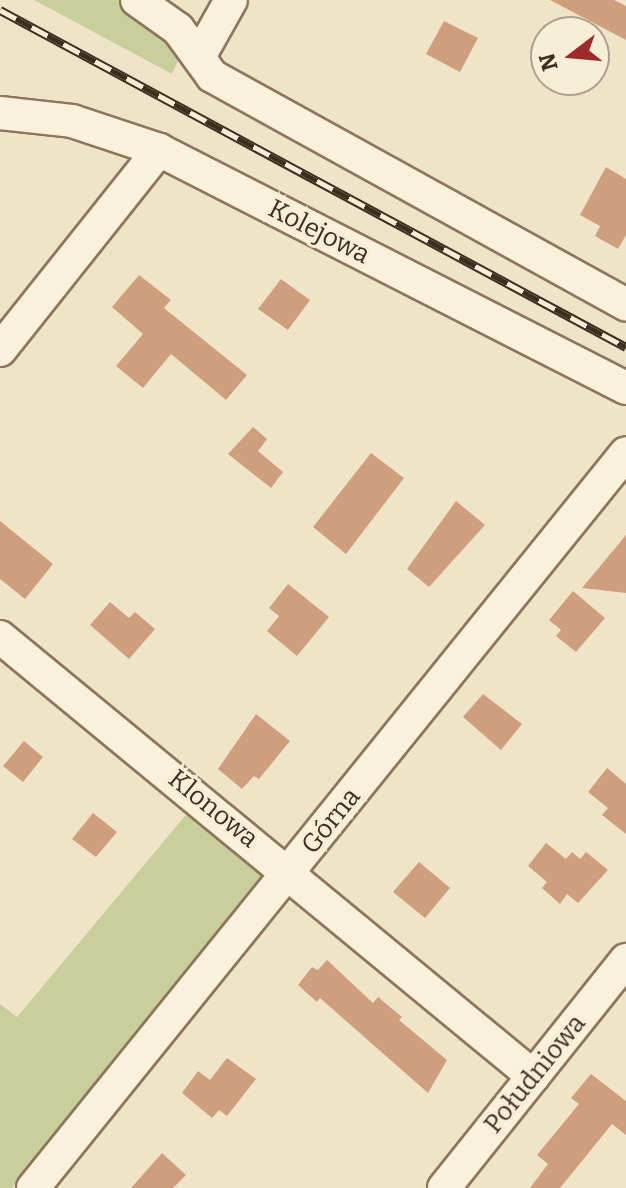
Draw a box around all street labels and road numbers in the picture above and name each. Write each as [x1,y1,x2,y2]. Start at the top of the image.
street label: Kolejowa [263,193,375,271]
street label: Klonowa [162,763,264,855]
street label: Górna [295,782,367,860]
street label: Południowa [478,1008,592,1140]

